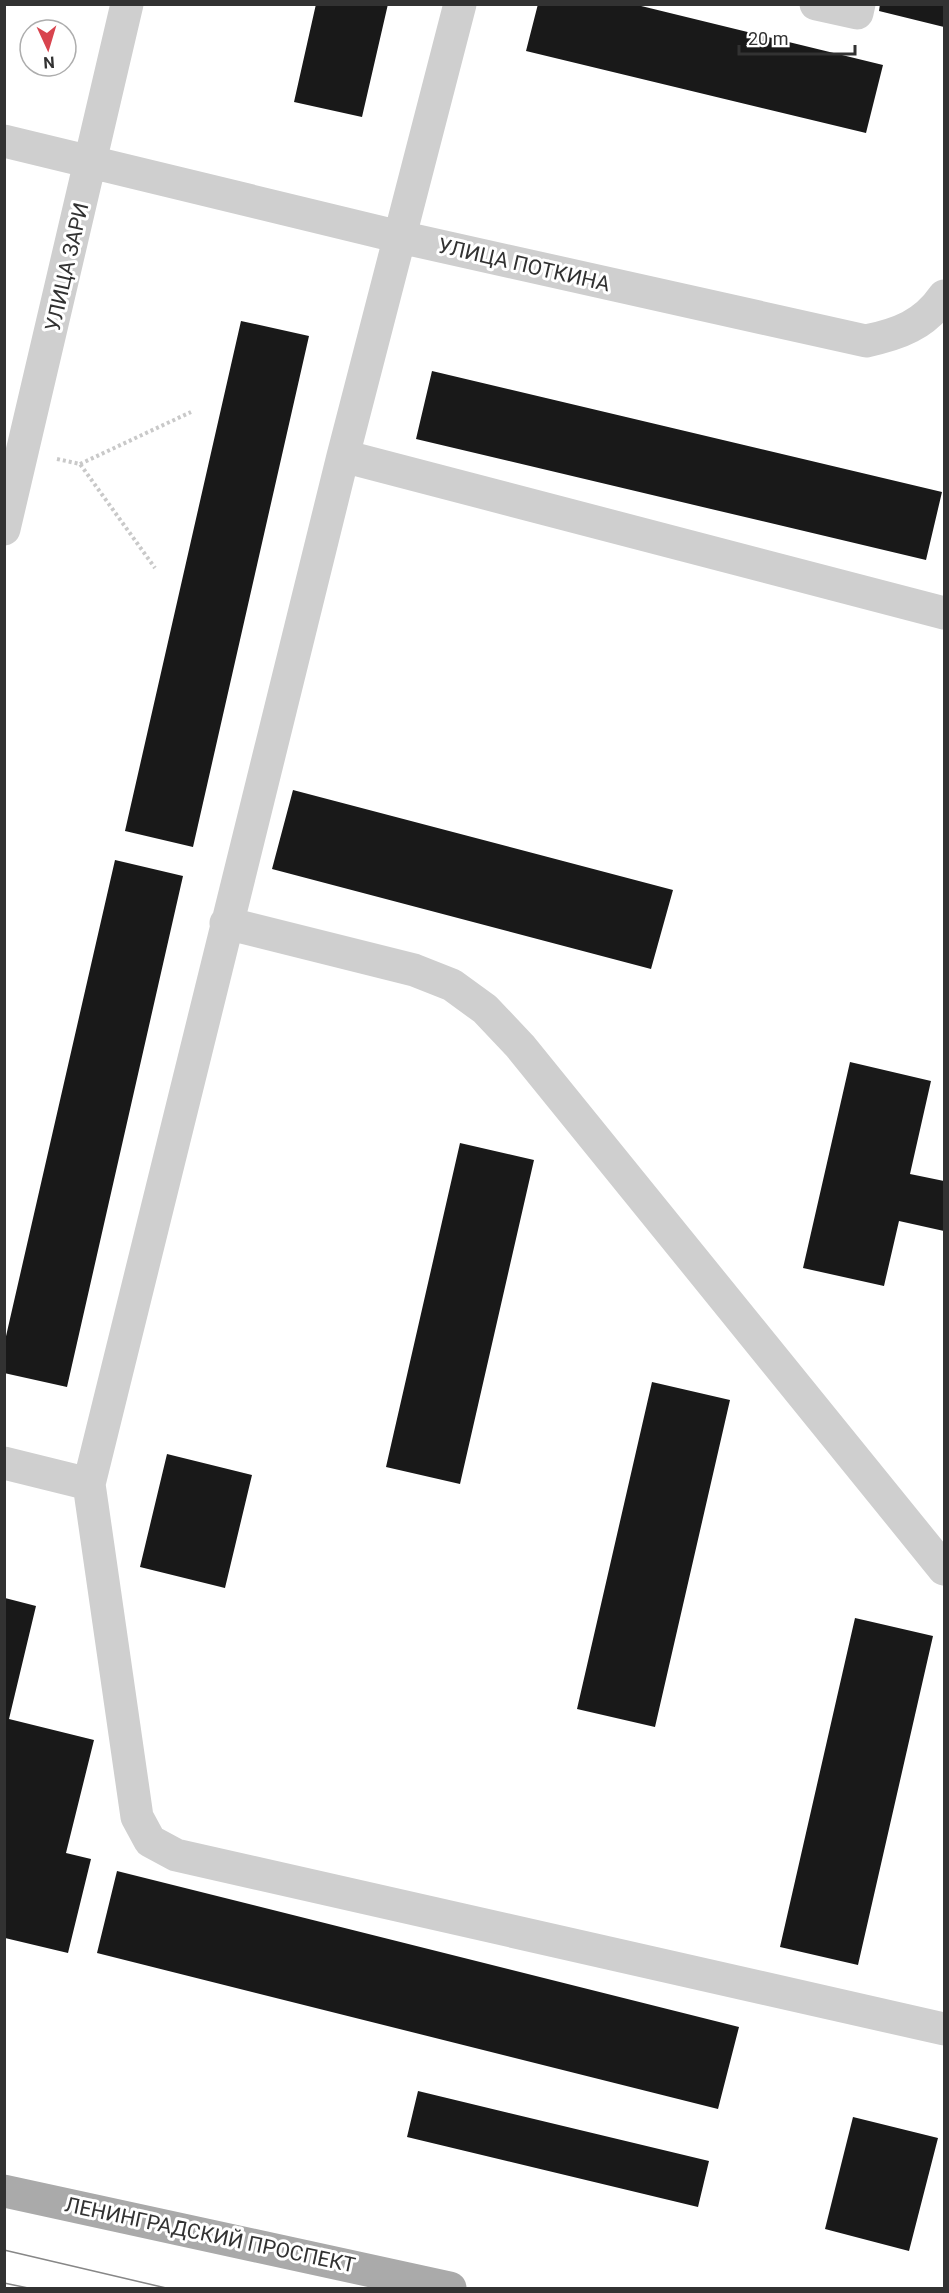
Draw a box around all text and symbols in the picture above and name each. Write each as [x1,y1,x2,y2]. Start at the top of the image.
north arrow [18,18,78,78]
scale bar [739,18,854,56]
text: 20 m [748,28,788,49]
text: N [43,53,55,72]
street label: УЛИЦА ЗАРИ [41,200,93,334]
street label: УЛИЦА ПОТКИНА [436,234,613,297]
street label: ЛЕНИНГРАДСКИЙ ПРОСПЕКТ [63,2192,358,2278]

